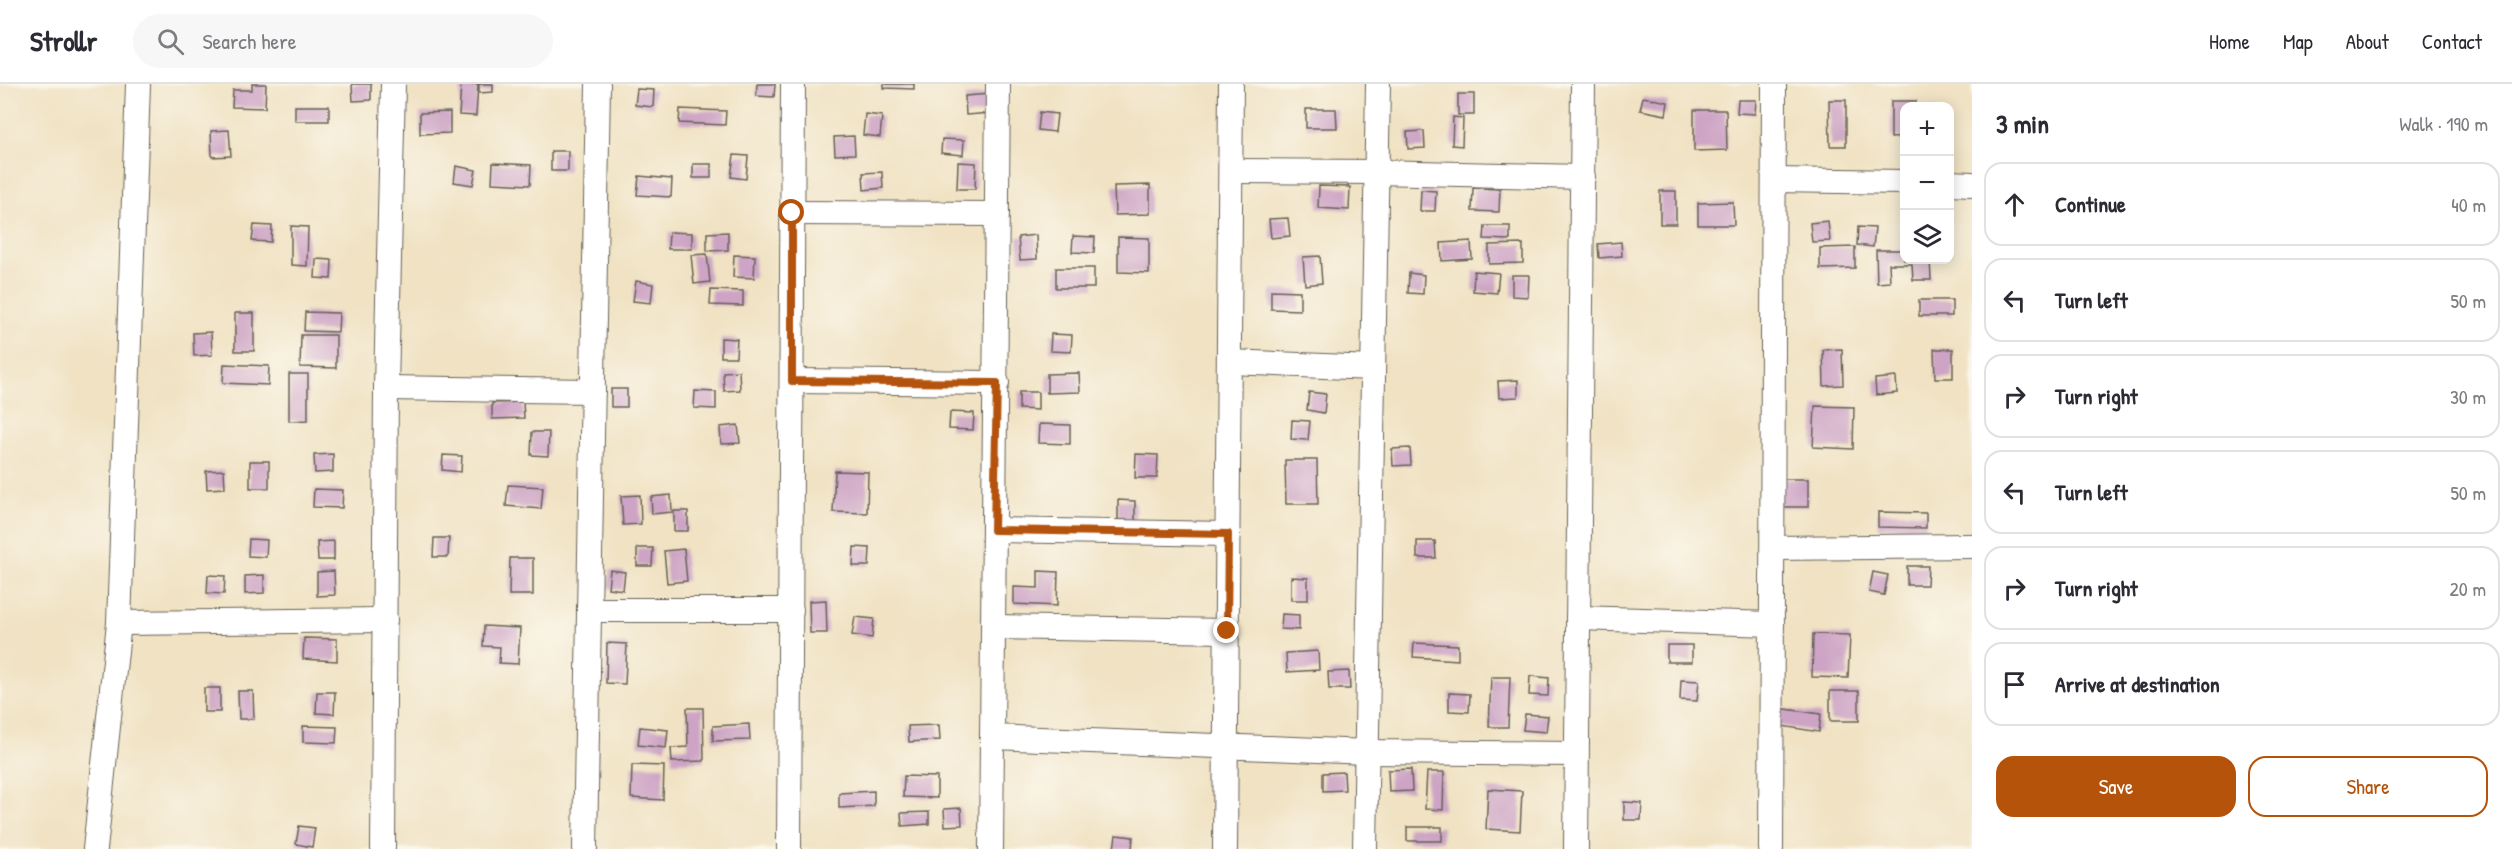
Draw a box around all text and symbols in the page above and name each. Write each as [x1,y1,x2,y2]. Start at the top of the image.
search box [133,14,553,68]
text: Strollr [30,22,97,60]
icon: search [154,25,187,58]
text: Search here [202,26,296,56]
text: Home [2209,27,2250,56]
text: Map [2283,27,2313,56]
text: About [2346,27,2389,56]
text: Contact [2422,27,2482,56]
map controls [1900,102,1954,264]
button: + [1900,102,1954,156]
text: 3 min [1996,106,2049,141]
text: Walk · 190 m [2399,110,2488,137]
button: − [1900,156,1954,210]
icon: ahead [1998,188,2031,221]
text: Continue [2055,189,2126,219]
text: 40 m [2451,191,2486,218]
route start [778,199,804,225]
button: layers [1900,210,1954,264]
icon: left [1998,284,2031,317]
text: Turn left [2055,285,2128,315]
text: 50 m [2450,287,2486,314]
icon: right [1998,380,2031,413]
text: Turn right [2055,381,2138,411]
text: 30 m [2450,383,2486,410]
icon: left [1998,476,2031,509]
text: Turn left [2055,477,2128,507]
text: 50 m [2450,479,2486,506]
icon: right [1998,572,2031,605]
text: Turn right [2055,573,2138,603]
text: 20 m [2449,575,2486,602]
route end [1213,617,1239,643]
icon: arrive [1998,668,2031,701]
text: Arrive at destination [2055,669,2220,699]
button: Save [1996,756,2236,817]
button: Share [2248,756,2488,817]

